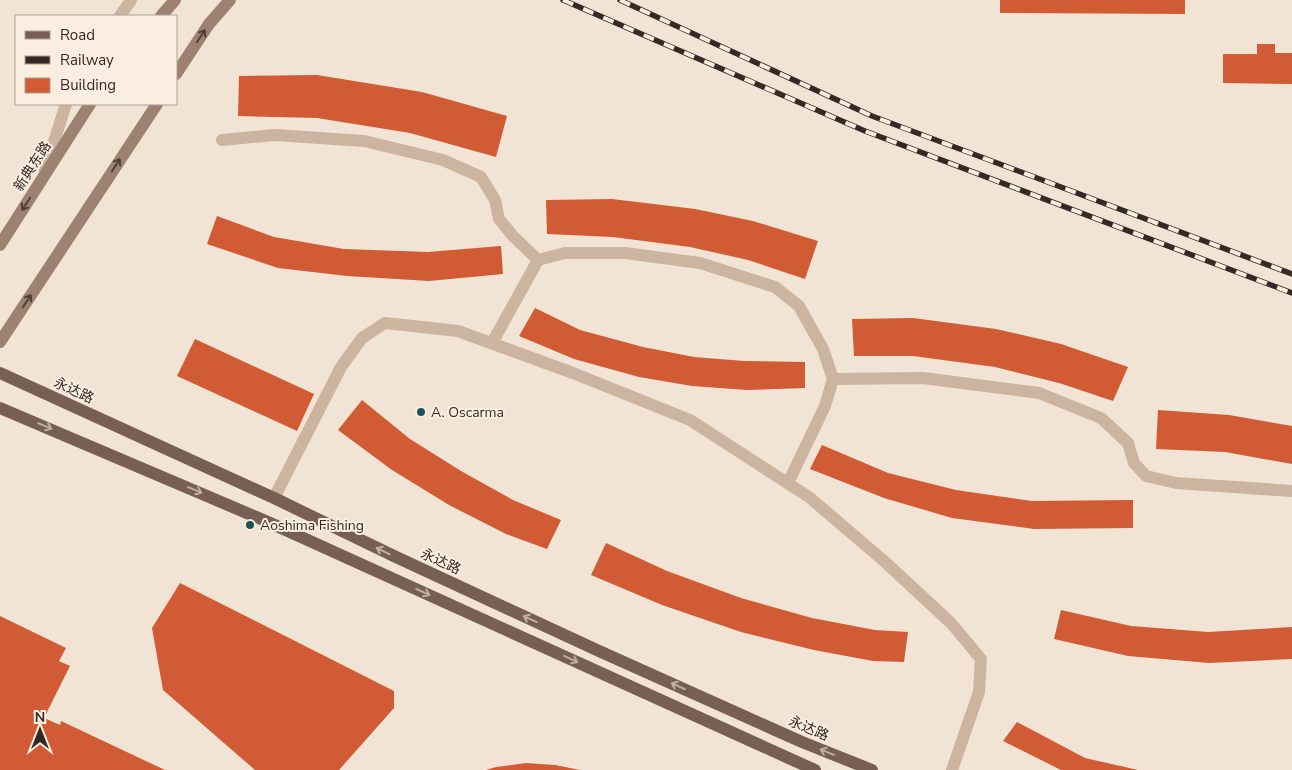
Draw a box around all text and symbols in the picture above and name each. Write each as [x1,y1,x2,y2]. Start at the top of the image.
legend [15,15,178,105]
text: Road [60,25,95,45]
one-way arrow [197,29,207,43]
text: Railway [60,50,114,70]
text: Building [60,75,116,95]
street label: 新典东路 [9,138,56,195]
one-way arrow [111,159,121,173]
one-way arrow [21,196,31,210]
one-way arrow [22,295,32,309]
street label: 永达路 [51,373,97,408]
place label: A. Oscarma [431,403,504,422]
marker: A. Oscarma [415,406,427,418]
one-way arrow [37,422,52,432]
one-way arrow [187,485,202,495]
place label: Aoshima Fishing [260,516,364,535]
marker: Aoshima Fishing [244,519,256,531]
street label: 永达路 [418,544,464,579]
one-way arrow [375,546,390,556]
one-way arrow [415,588,430,597]
one-way arrow [523,613,538,623]
one-way arrow [563,655,578,665]
one-way arrow [671,681,686,690]
north arrow [15,705,65,755]
text: N [35,708,45,727]
street label: 永达路 [786,712,832,745]
one-way arrow [819,747,835,756]

